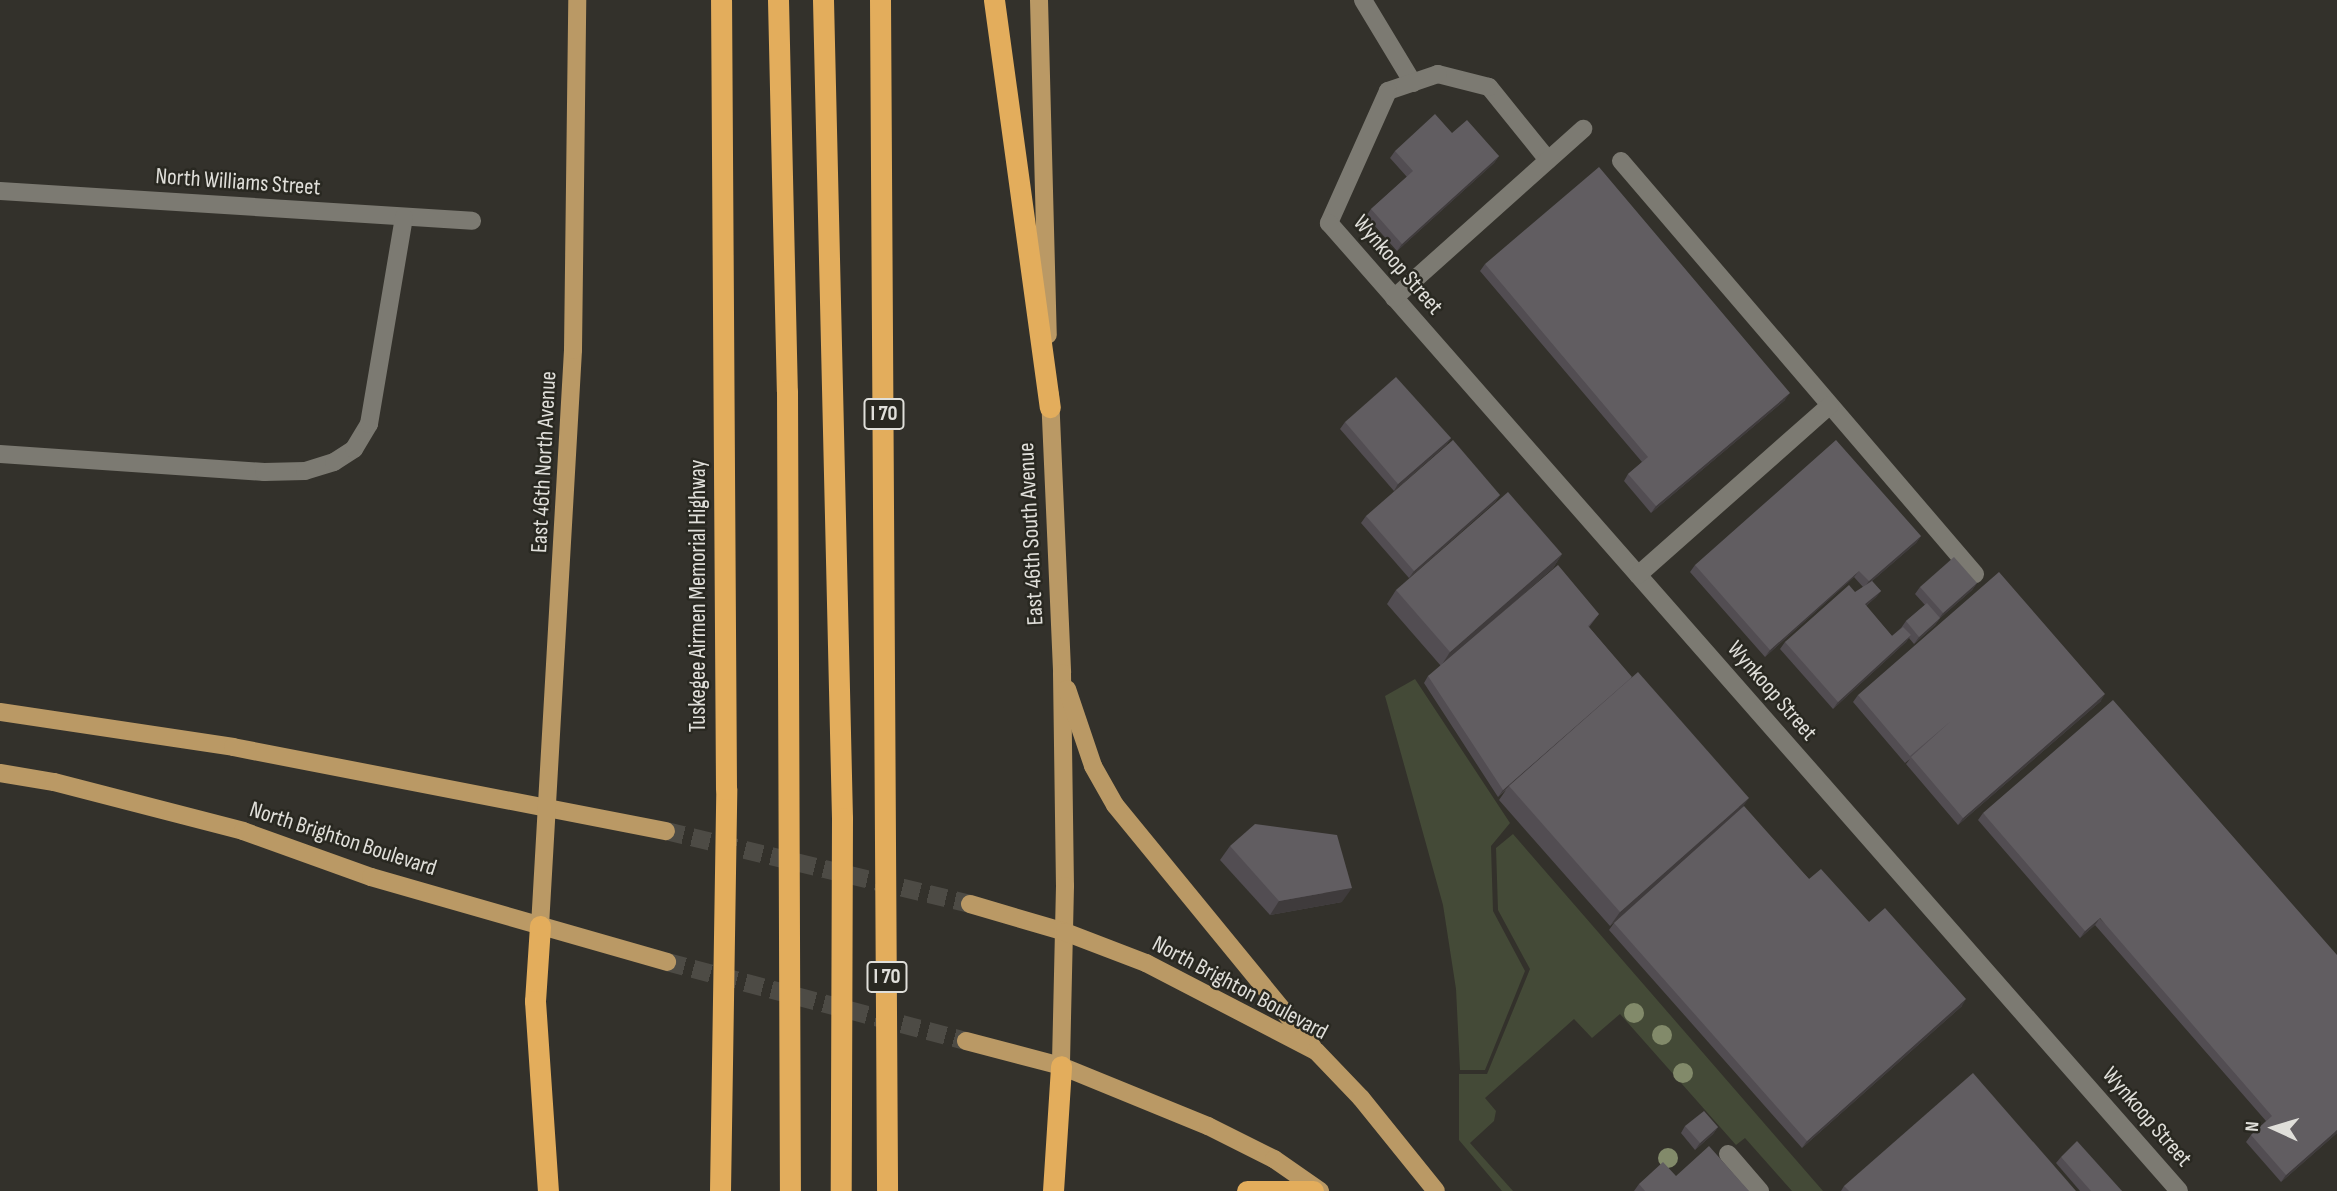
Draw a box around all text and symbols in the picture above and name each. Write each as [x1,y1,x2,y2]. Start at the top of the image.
street label: North Williams Street [155,162,321,202]
street label: Wynkoop Street [1347,210,1449,320]
street label: East 46th North Avenue [525,370,563,554]
road number: I 70 [863,396,905,432]
street label: East 46th South Avenue [1012,442,1050,626]
street label: Tuskegee Airmen Memorial Highway [684,460,712,732]
street label: Wynkoop Street [1721,636,1823,746]
street label: North Brighton Boulevard [246,796,440,882]
street label: North Brighton Boulevard [1148,930,1332,1046]
road number: I 70 [866,960,908,995]
street label: Wynkoop Street [2096,1062,2198,1172]
north arrow [2239,1093,2309,1163]
text: N [2241,1121,2264,1132]

